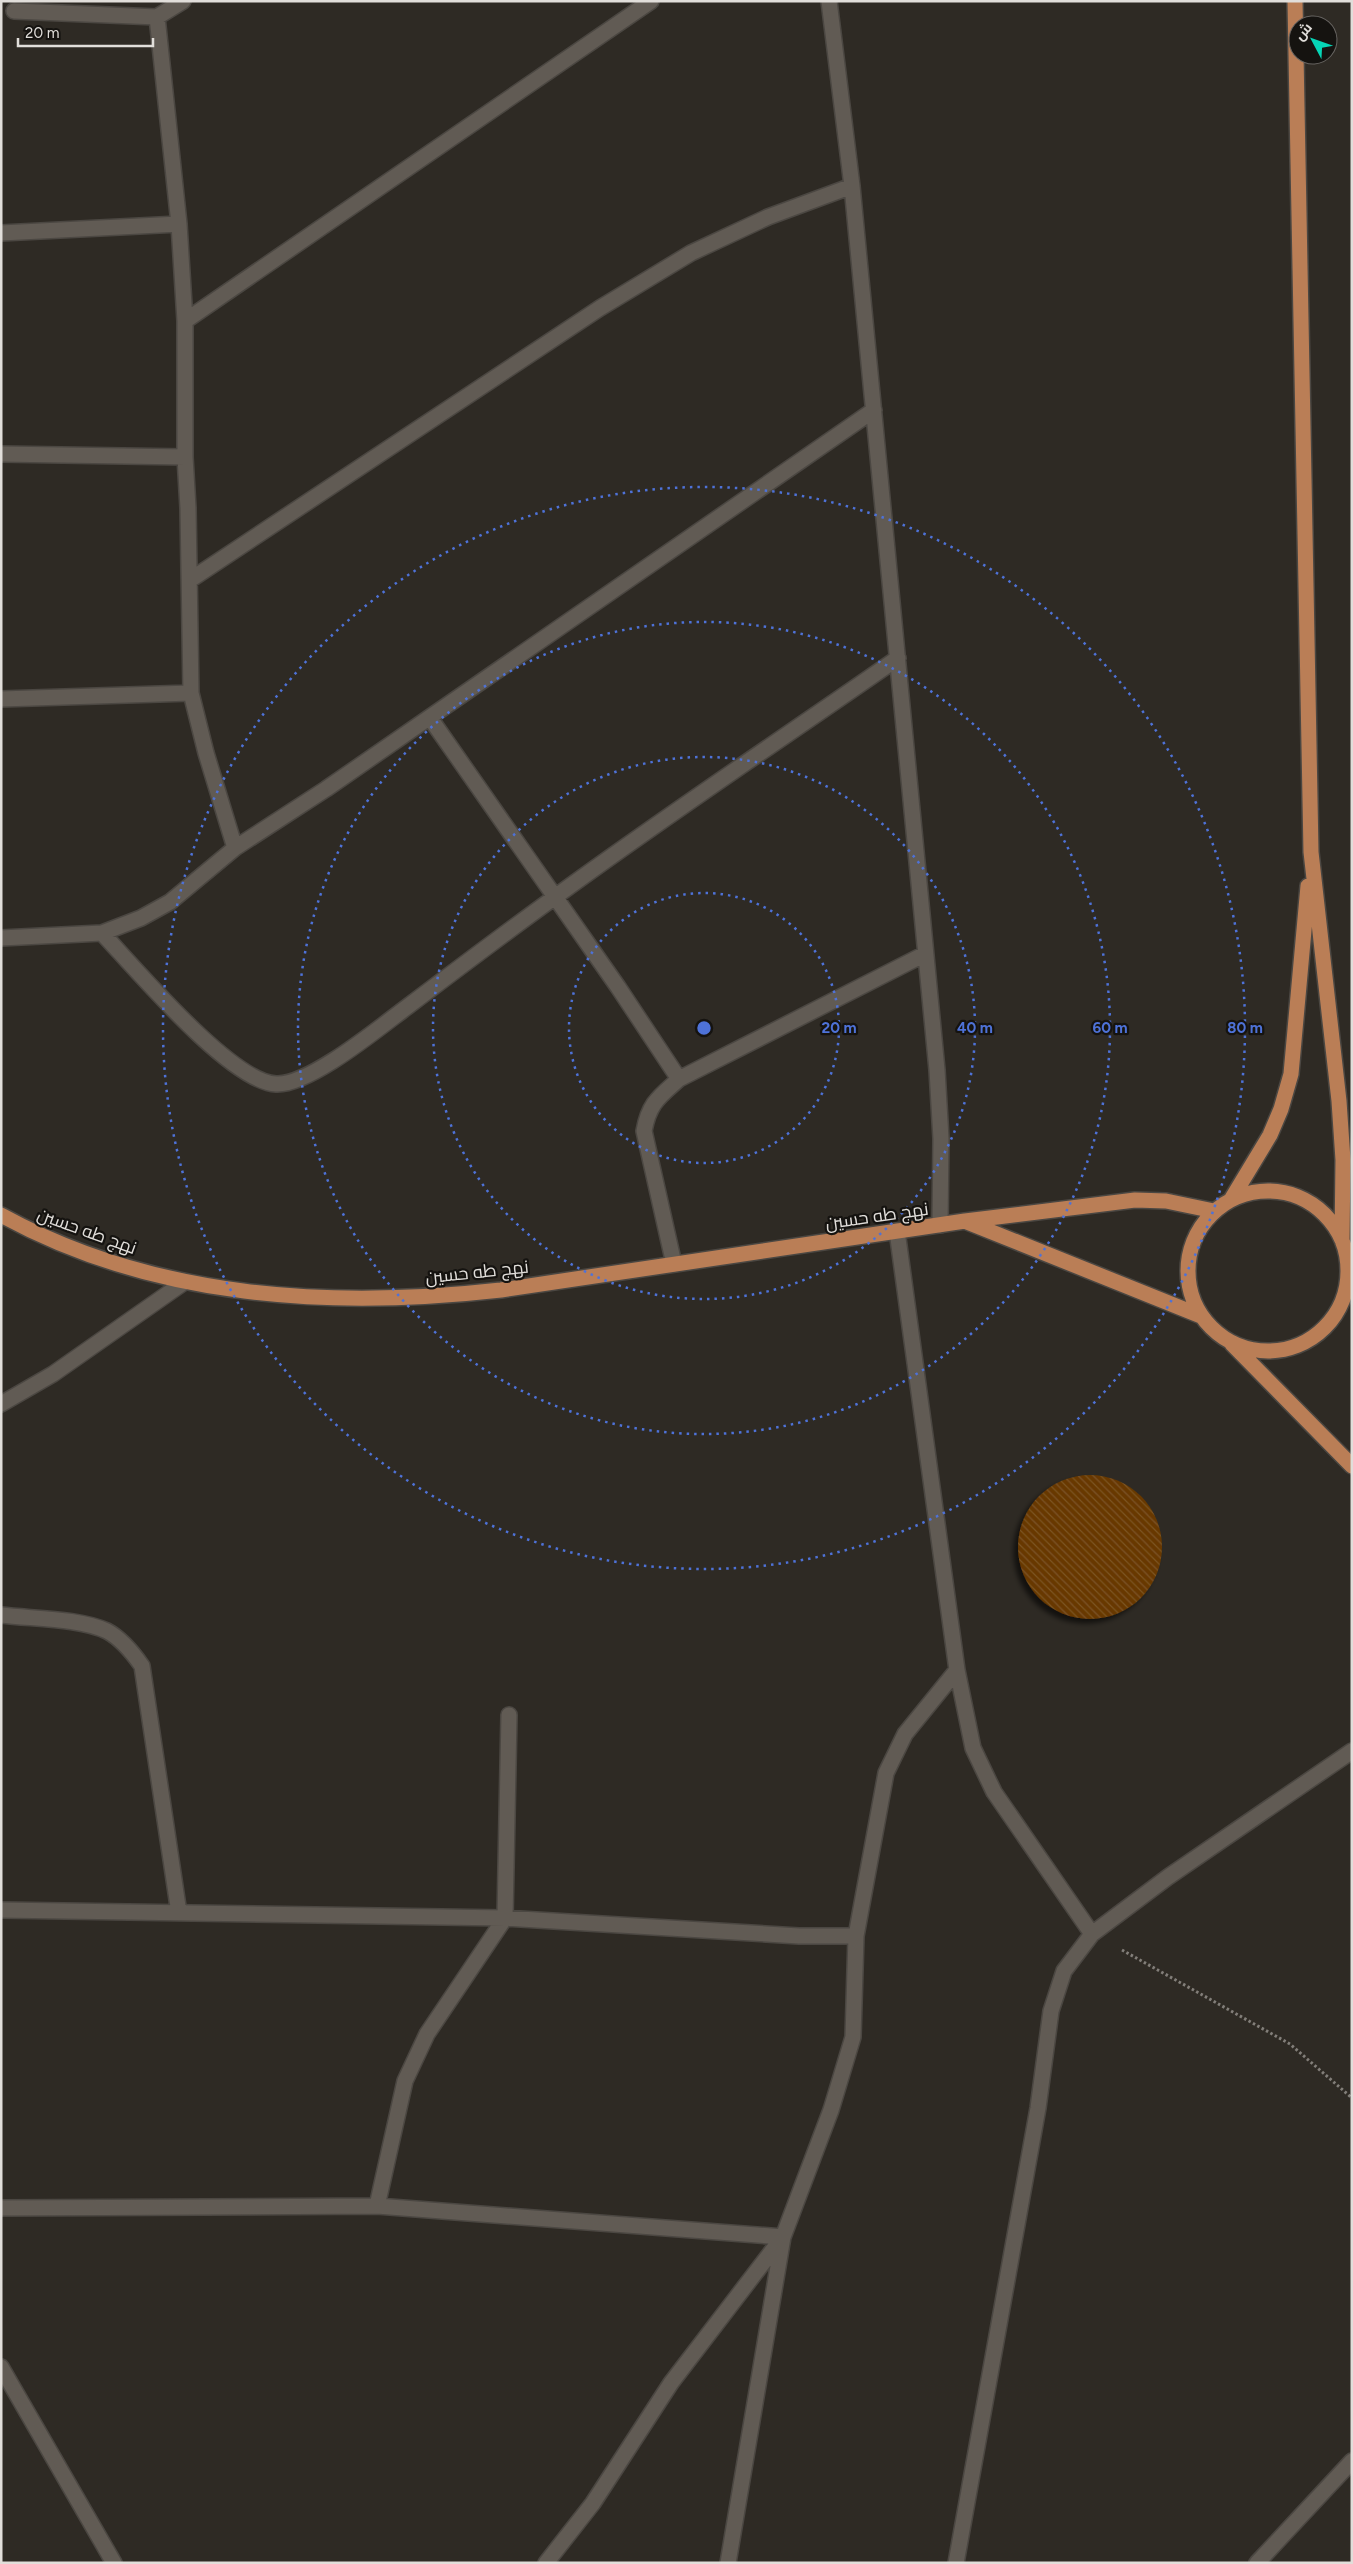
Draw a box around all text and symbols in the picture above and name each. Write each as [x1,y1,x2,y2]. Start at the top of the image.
scale bar [18,15,152,47]
north arrow [1288,15,1338,65]
text: ش [1291,19,1316,44]
text: 20 m [25,24,59,42]
centre of rings [695,1019,713,1037]
text: 20 m [821,1019,857,1037]
text: 40 m [957,1019,993,1037]
text: 60 m [1092,1019,1128,1037]
text: 80 m [1227,1019,1263,1037]
street label: نهج طه حسين [824,1198,930,1235]
street label: نهج طه حسين [34,1203,140,1260]
street label: نهج طه حسين [424,1256,530,1289]

